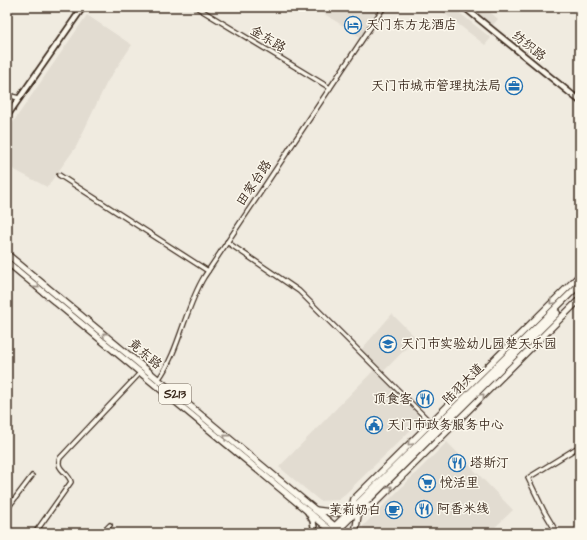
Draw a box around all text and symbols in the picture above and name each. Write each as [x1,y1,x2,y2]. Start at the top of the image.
hotel icon: 天门东方龙酒店 [343,15,363,35]
place label: 天门东方龙酒店 [366,16,457,34]
street label: 金东路 [247,21,289,57]
street label: 纺织路 [508,27,550,65]
office icon: 天门市城市管理执法局 [504,76,524,96]
place label: 天门市城市管理执法局 [371,77,501,95]
street label: 田家台路 [232,156,276,210]
one-way arrow [32,282,40,289]
one-way arrow [549,297,557,305]
one-way arrow [102,333,110,340]
school or university icon: 天门市实验幼儿园楚天乐园 [378,334,398,354]
street label: 竟东路 [124,335,166,373]
place label: 天门市实验幼儿园楚天乐园 [401,335,557,353]
street label: 陆羽大道 [438,359,488,409]
road number: S213 [159,384,191,404]
restaurant icon: 顶食客 [415,389,435,409]
place label: 顶食客 [373,390,412,408]
one-way arrow [477,393,485,401]
public building icon: 天门市政务服务中心 [364,415,384,435]
place label: 天门市政务服务中心 [387,416,504,434]
one-way arrow [224,434,231,441]
one-way arrow [407,438,415,446]
restaurant icon: 塔斯汀 [447,453,467,473]
place label: 塔斯汀 [470,454,509,472]
supermarket icon: 悦活里 [417,473,437,493]
place label: 悦活里 [440,474,479,492]
one-way arrow [385,485,393,493]
restaurant icon: 阿香米线 [414,499,434,519]
cafe icon: 茉莉奶白 [384,500,404,520]
place label: 阿香米线 [437,500,489,518]
place label: 茉莉奶白 [329,501,381,519]

